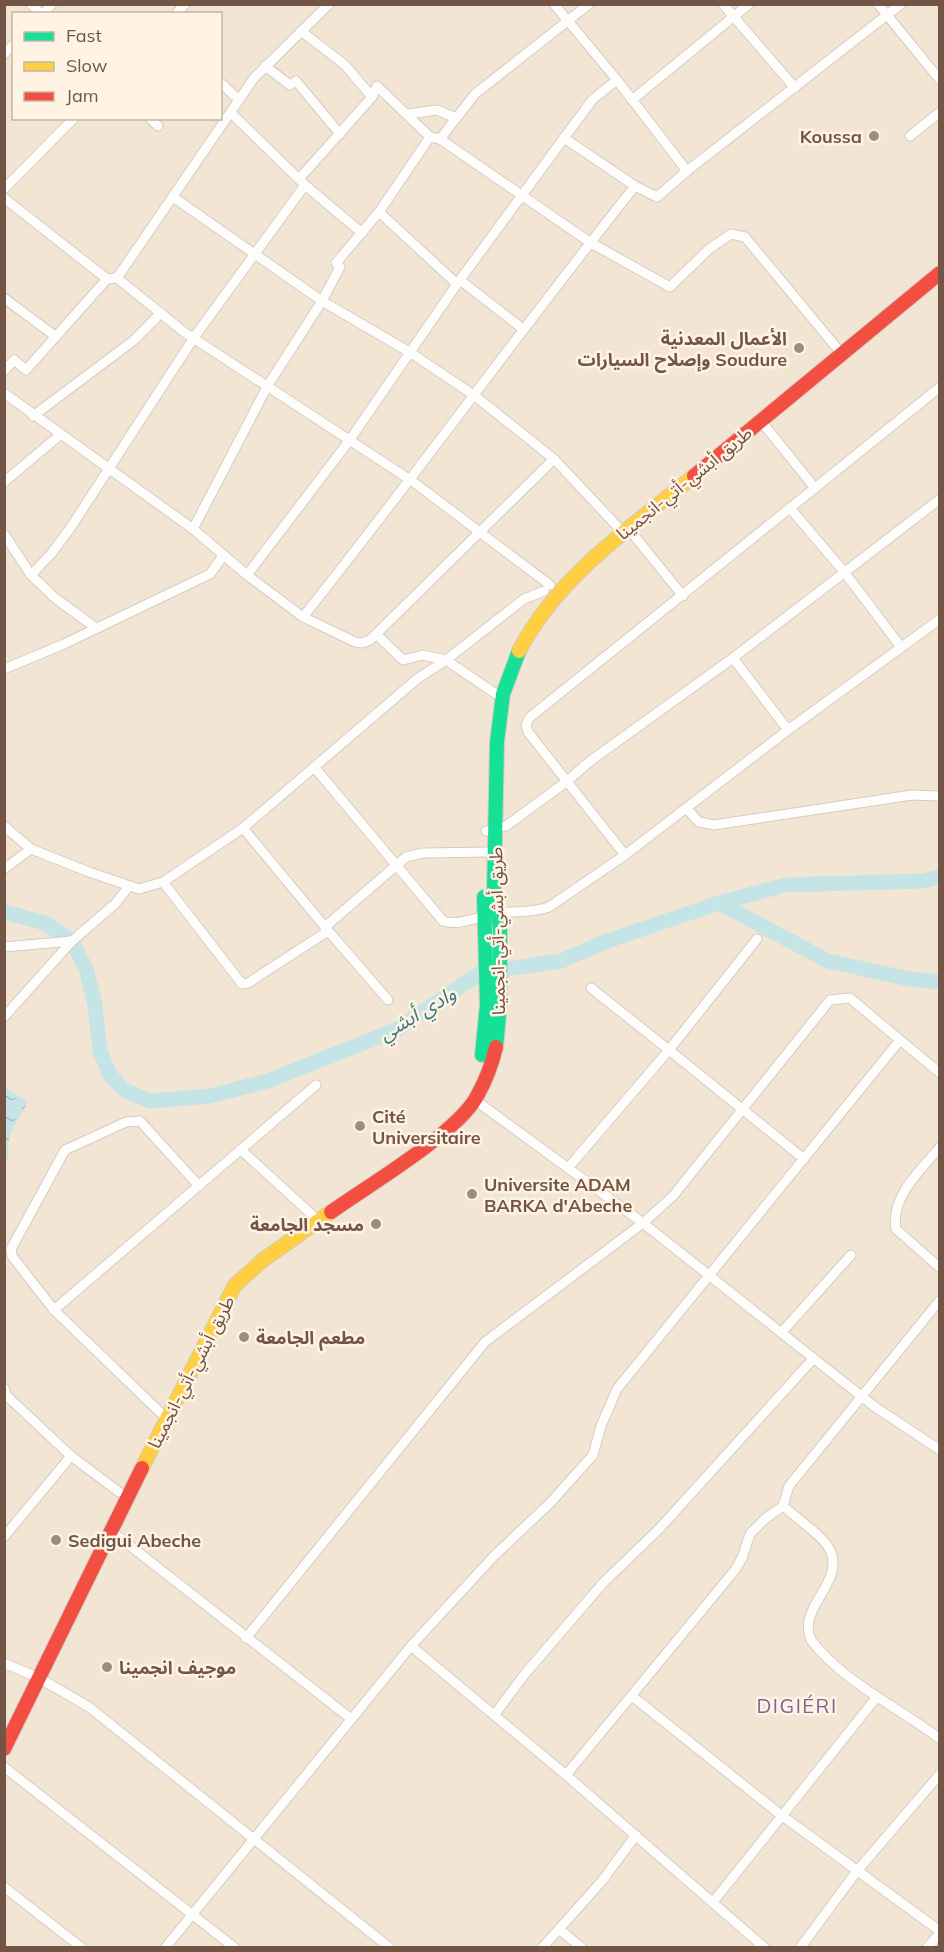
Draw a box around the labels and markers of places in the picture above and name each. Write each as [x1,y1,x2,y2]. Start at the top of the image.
place label: Koussa [800,125,862,148]
marker: Koussa [867,129,881,143]
place label: الأعمال المعدنية وإصلاح السيارات Soudure [578,327,787,373]
marker: الأعمال المعدنية وإصلاح السيارات Soudure [792,341,806,355]
place label: Cité Universitaire [372,1105,481,1149]
marker: Cité Universitaire [353,1119,367,1133]
place label: Universite ADAM BARKA d'Abeche [484,1173,632,1217]
marker: Universite ADAM BARKA d'Abeche [465,1187,479,1201]
place label: مسجد الجامعة [250,1213,364,1236]
marker: مسجد الجامعة [369,1217,383,1231]
place label: مطعم الجامعة [256,1326,365,1351]
marker: مطعم الجامعة [237,1330,251,1344]
place label: Sedigui Abeche [68,1529,201,1552]
marker: Sedigui Abeche [49,1533,63,1547]
place label: موجيف انجمينا [119,1656,236,1679]
marker: موجيف انجمينا [100,1660,114,1674]

